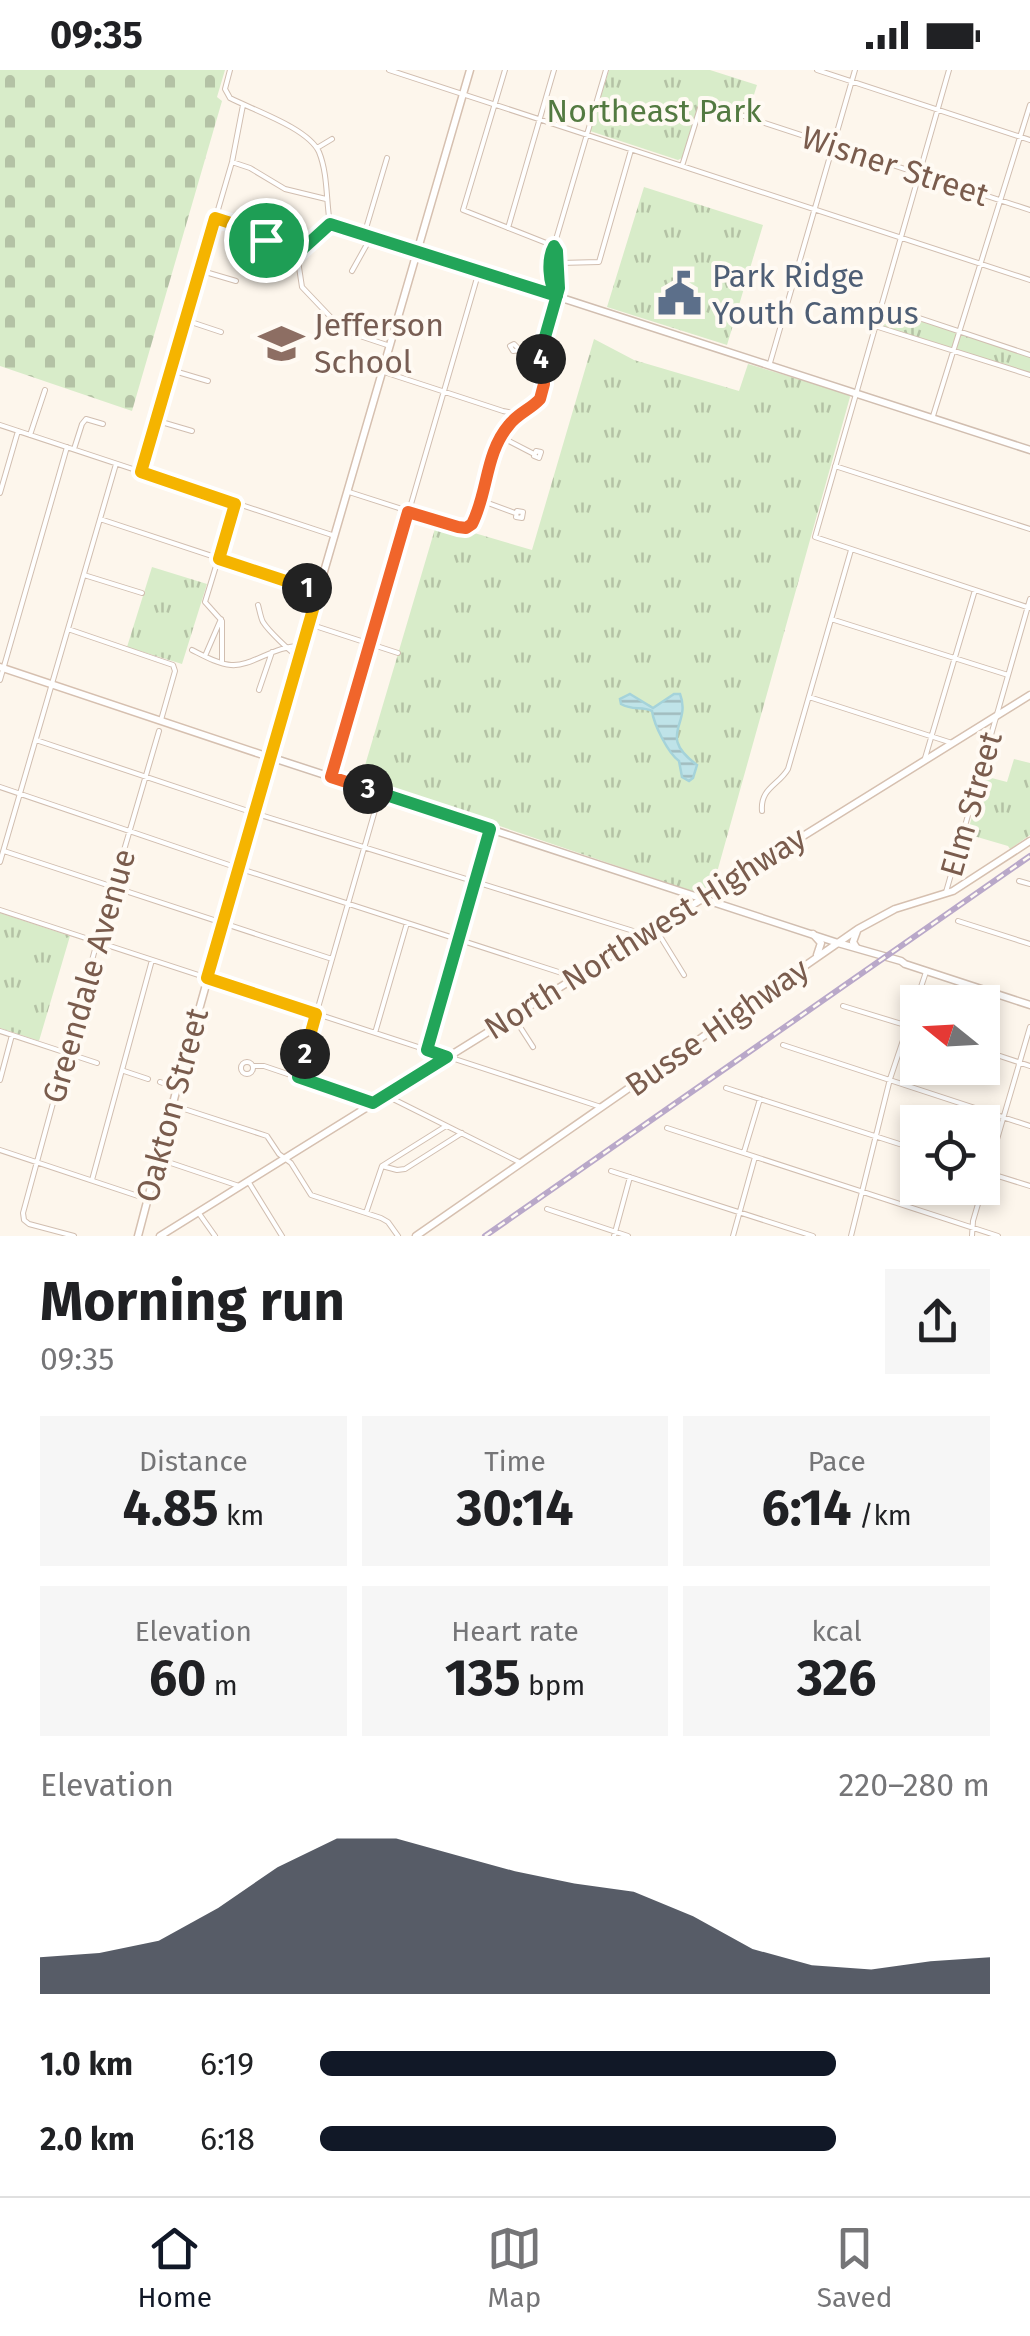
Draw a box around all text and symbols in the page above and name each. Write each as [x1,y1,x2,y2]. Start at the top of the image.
text: 09:35 [50,12,143,58]
park label: Northeast Park [546,92,762,130]
street label: Wisner Street [797,118,994,214]
pin [224,198,309,283]
icon: arrive [239,213,294,268]
place label: Park Ridge Youth Campus [712,257,919,332]
public building icon: Park Ridge Youth Campus [655,270,703,318]
place label: Jefferson School [314,306,444,381]
school or university icon: Jefferson School [257,319,305,367]
pin: 4 [516,334,566,384]
text: 4 [533,342,549,375]
pin: 1 [282,563,332,613]
text: 1 [301,571,314,604]
street label: Elm Street [932,727,1010,881]
pin: 3 [343,764,393,814]
text: 3 [361,772,375,805]
street label: North Northwest Highway [477,818,813,1048]
street label: Greendale Avenue [35,844,143,1108]
street label: Busse Highway [618,950,816,1104]
north arrow [900,985,1000,1085]
map controls [900,985,1000,1205]
street label: Oakton Street [128,1003,216,1206]
pin: 2 [280,1029,330,1079]
text: 2 [298,1037,312,1070]
button: locate [900,1105,1000,1205]
text: Morning run [40,1269,345,1335]
button: share [885,1269,990,1374]
text: 09:35 [40,1340,114,1378]
text: Distance [139,1445,248,1478]
text: Time [484,1445,546,1478]
text: Pace [808,1445,866,1478]
text: 4.85 [122,1478,219,1538]
text: 30:14 [456,1478,573,1538]
text: 6:14 [762,1478,851,1538]
text: km [219,1499,264,1532]
text: /km [851,1499,912,1532]
text: Elevation [135,1615,252,1648]
text: Heart rate [451,1615,579,1648]
text: kcal [811,1615,862,1648]
text: 60 [149,1648,206,1708]
text: 135 [445,1648,521,1708]
text: 326 [797,1648,876,1708]
text: m [206,1669,238,1702]
text: bpm [521,1669,585,1702]
text: Elevation [40,1766,174,1804]
text: 220–280 m [839,1766,990,1804]
text: 1.0 km [40,2045,133,2083]
text: 6:19 [200,2045,254,2083]
text: 2.0 km [40,2120,135,2158]
text: 6:18 [200,2120,255,2158]
tab: Home [137,2221,212,2314]
tab: Map [487,2221,542,2314]
tab: Saved [817,2221,893,2314]

